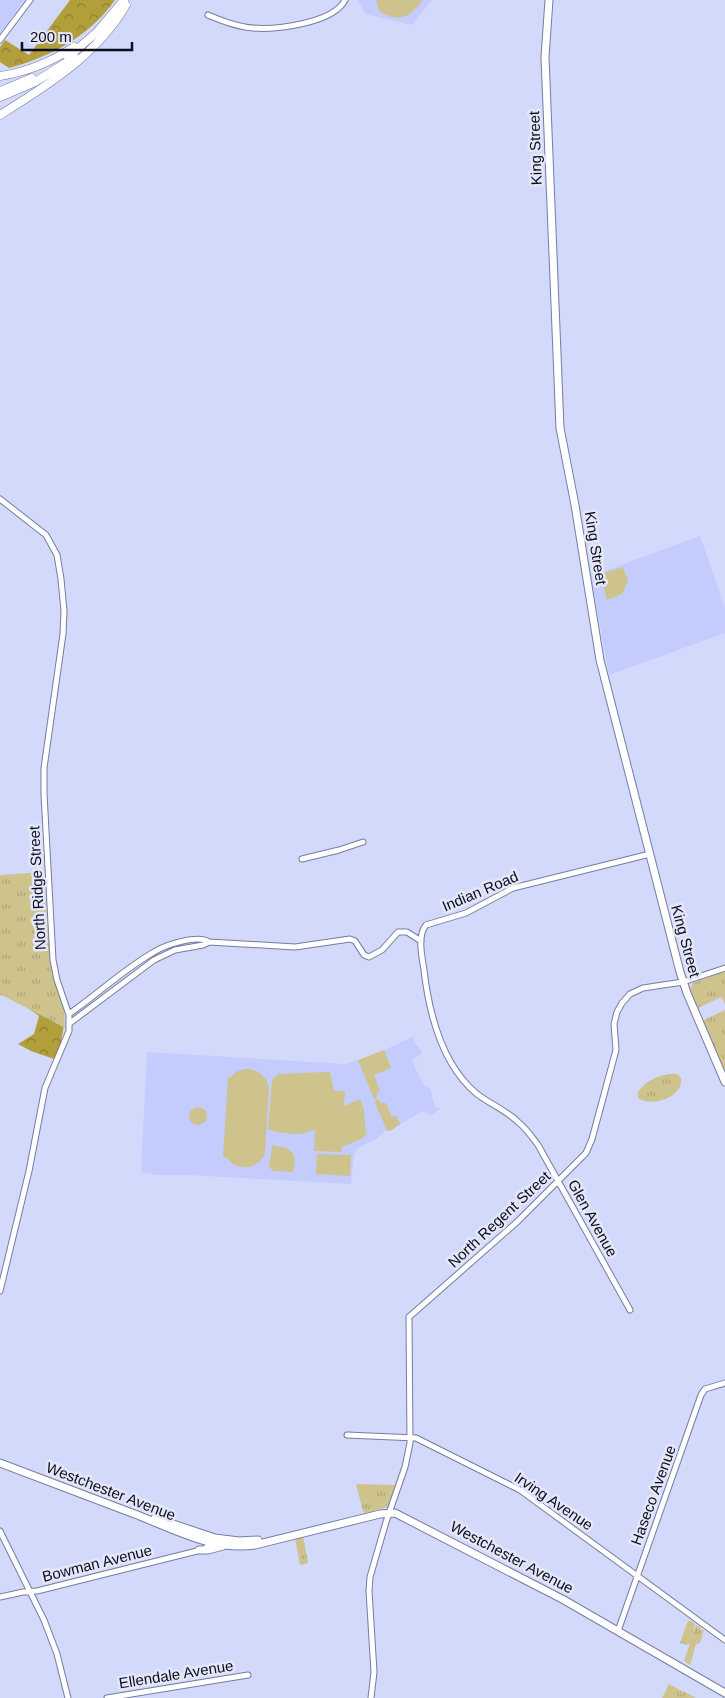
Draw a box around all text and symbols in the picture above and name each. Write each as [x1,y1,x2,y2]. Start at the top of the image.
scale bar [22,20,132,52]
text: 200 m [30,28,72,45]
street label: King Street [525,110,545,185]
street label: King Street [582,510,610,587]
street label: North Ridge Street [25,825,49,950]
street label: Indian Road [439,867,521,915]
street label: King Street [668,903,704,980]
street label: North Regent Street [444,1167,554,1271]
street label: Glen Avenue [565,1176,621,1260]
street label: Haseco Avenue [627,1443,679,1547]
street label: Westchester Avenue [44,1459,178,1523]
street label: Irving Avenue [512,1469,596,1533]
street label: Westchester Avenue [448,1517,576,1597]
street label: Bowman Avenue [40,1541,154,1585]
street label: Ellendale Avenue [118,1657,234,1691]

